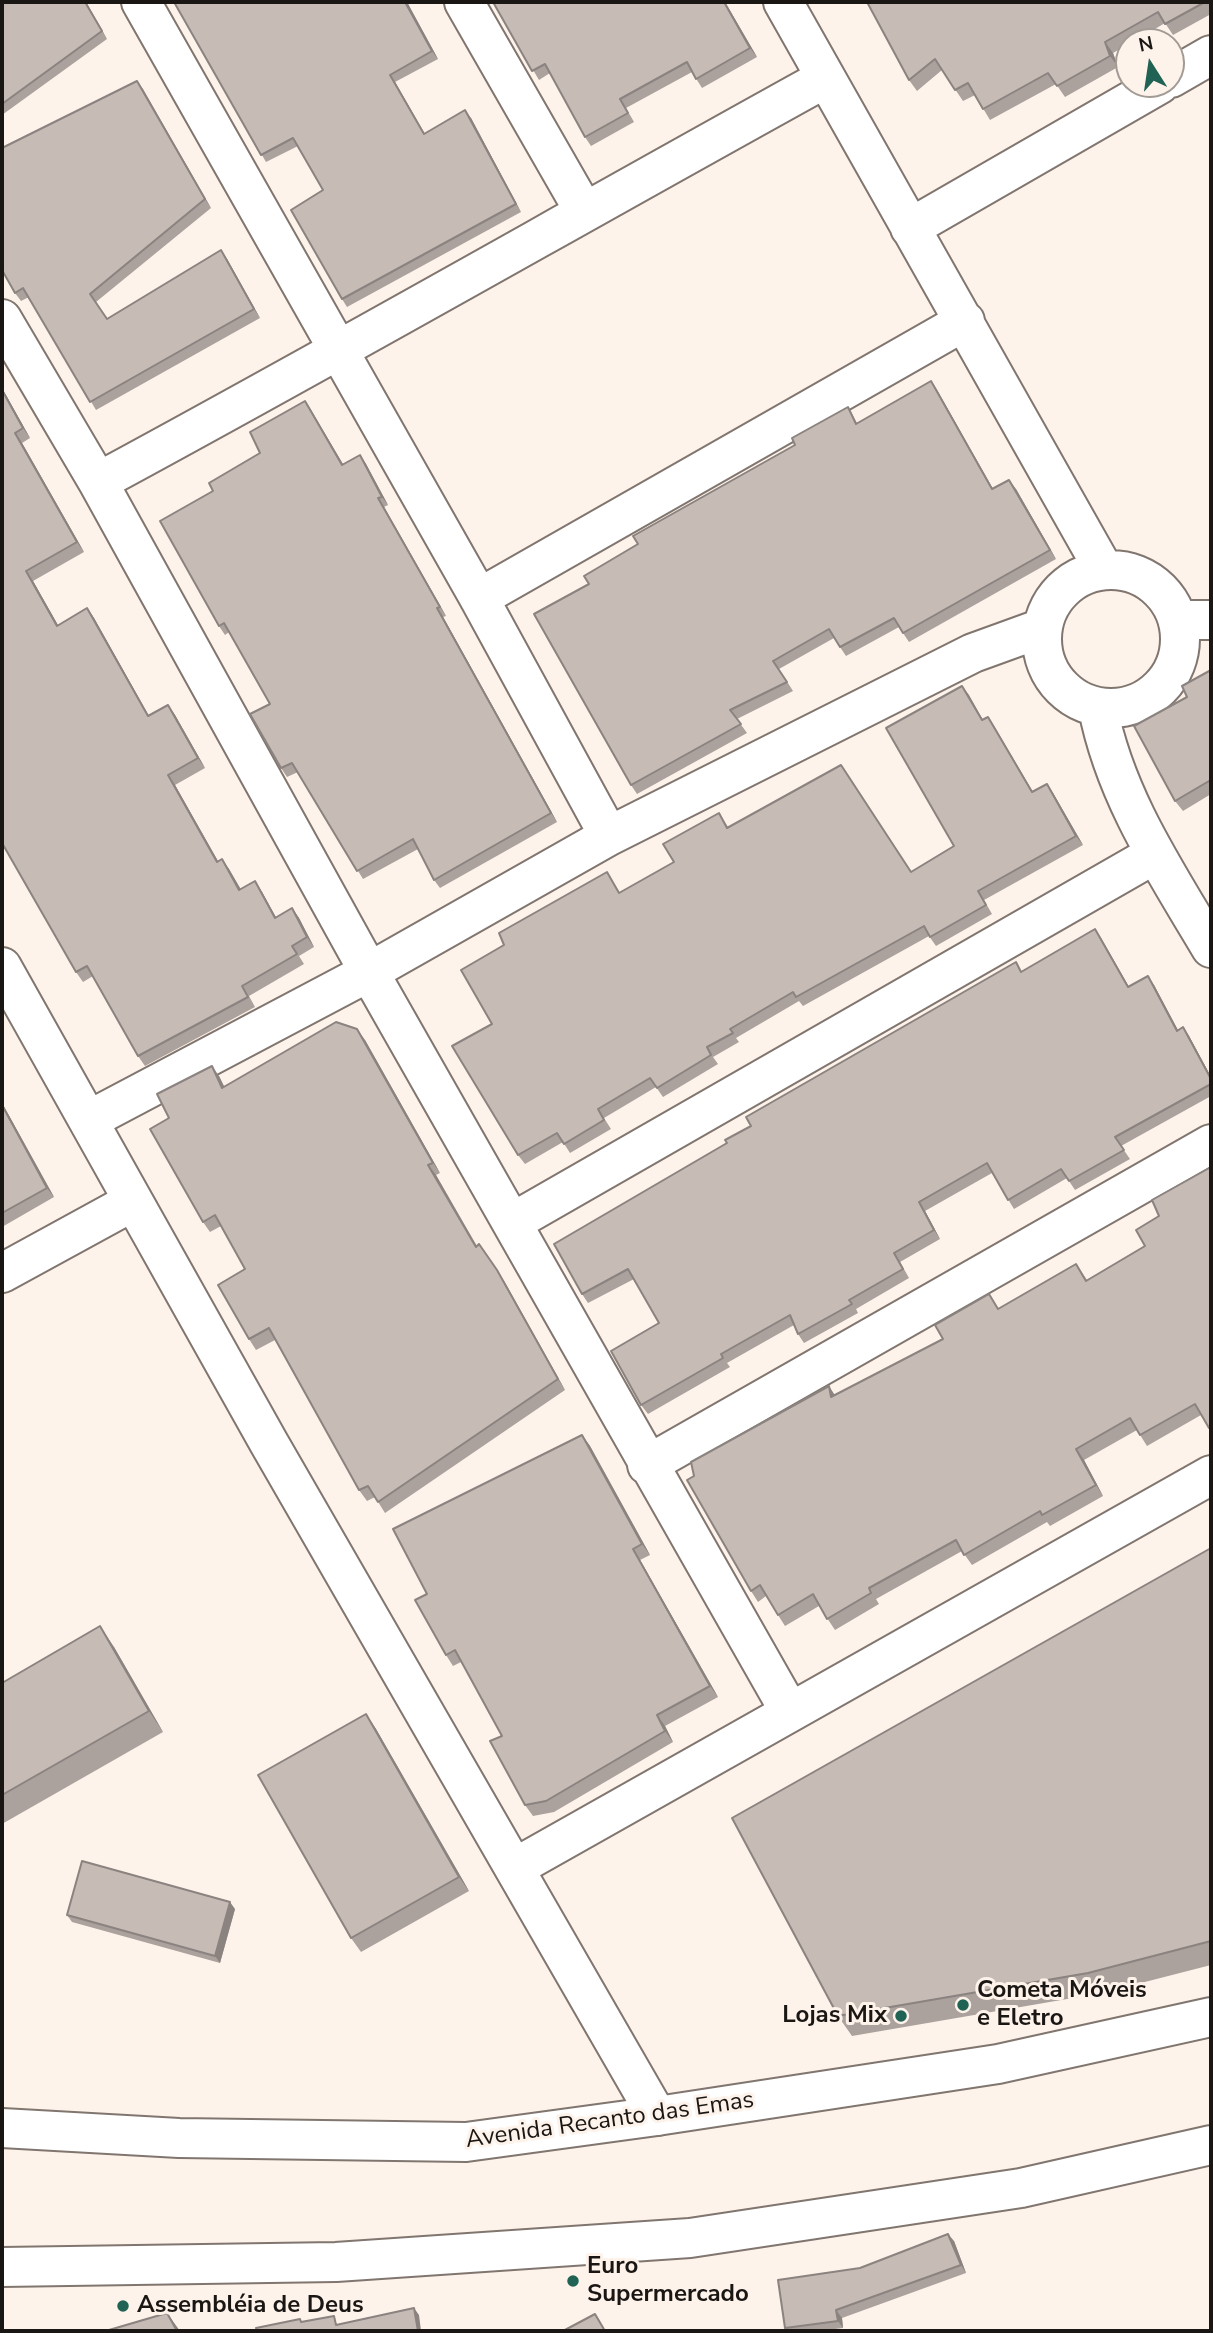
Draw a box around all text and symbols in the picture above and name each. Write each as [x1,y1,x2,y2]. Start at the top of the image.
north arrow [1115,28,1185,98]
text: N [1136,30,1156,59]
place label: Cometa Móveis e Eletro [977,1977,1147,2033]
marker: Cometa Móveis e Eletro [955,1997,971,2013]
place label: Lojas Mix [782,2002,887,2030]
marker: Lojas Mix [893,2008,909,2024]
street label: Avenida Recanto das Emas [464,2087,756,2155]
place label: Euro Supermercado [587,2253,749,2309]
marker: Euro Supermercado [565,2273,581,2289]
place label: Assembléia de Deus [137,2292,364,2320]
marker: Assembléia de Deus [115,2298,131,2314]

